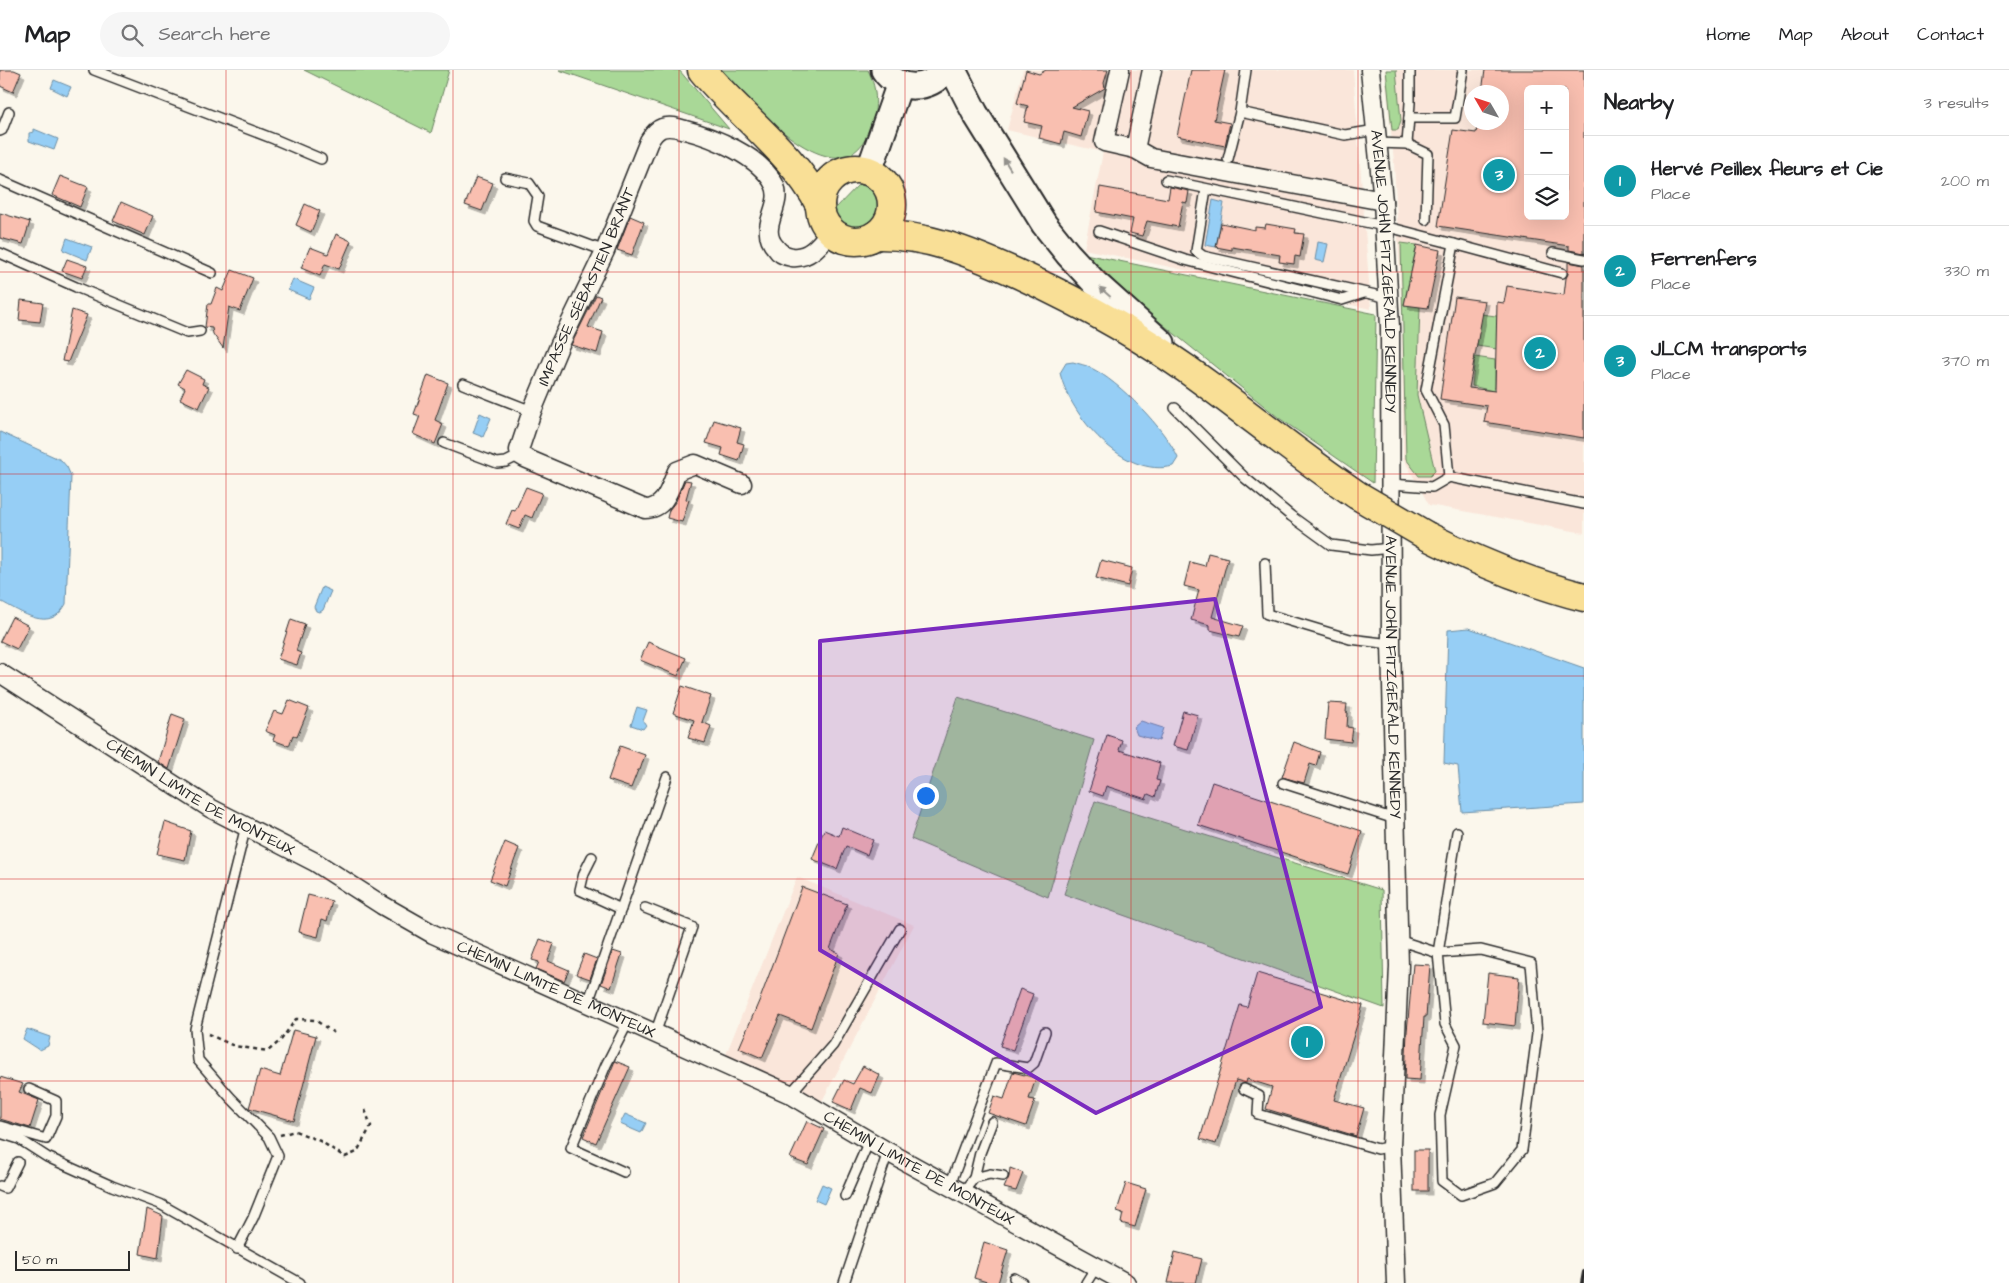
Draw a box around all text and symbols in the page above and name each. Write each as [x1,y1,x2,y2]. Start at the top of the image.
search box [100,12,450,57]
text: Map [25,18,70,52]
icon: search [118,21,146,49]
text: Search here [158,21,271,48]
text: Home [1706,22,1751,47]
text: Map [1779,22,1813,47]
text: About [1841,22,1889,47]
text: Contact [1917,22,1984,47]
north arrow [1464,85,1509,130]
map controls [1524,85,1569,220]
button: + [1524,85,1569,130]
text: Nearby [1604,88,1674,117]
text: 3 results [1924,92,1989,114]
street label: AVENUE JOHN FITZGERALD KENNEDY [1365,129,1401,413]
button: − [1524,130,1569,175]
pin: 3 [1483,156,1515,194]
text: Hervé Peillex fleurs et Cie [1651,156,1883,183]
one-way arrow [1002,157,1012,170]
text: 1 [1619,170,1621,192]
text: 200 m [1941,170,1989,192]
button: layers [1524,175,1569,220]
text: Place [1651,183,1691,205]
street label: IMPASSE SÉBASTIEN BRANT [533,184,640,389]
text: Ferrenfers [1651,246,1757,273]
text: 2 [1615,260,1625,282]
text: 330 m [1944,260,1989,282]
text: Place [1651,273,1691,295]
one-way arrow [1100,286,1112,298]
pin: 2 [1524,334,1556,372]
text: JLCM transports [1651,336,1807,363]
text: 3 [1616,350,1624,372]
text: 370 m [1942,350,1989,372]
text: Place [1651,363,1691,385]
street label: AVENUE JOHN FITZGERALD KENNEDY [1380,535,1406,820]
street label: CHEMIN LIMITE DE MONTEUX [102,733,299,861]
your location [913,783,939,809]
street label: CHEMIN LIMITE DE MONTEUX [453,935,660,1044]
pin: 1 [1291,1023,1323,1061]
street label: CHEMIN LIMITE DE MONTEUX [820,1105,1019,1231]
scale bar [15,1248,130,1271]
text: 50 m [22,1250,57,1270]

